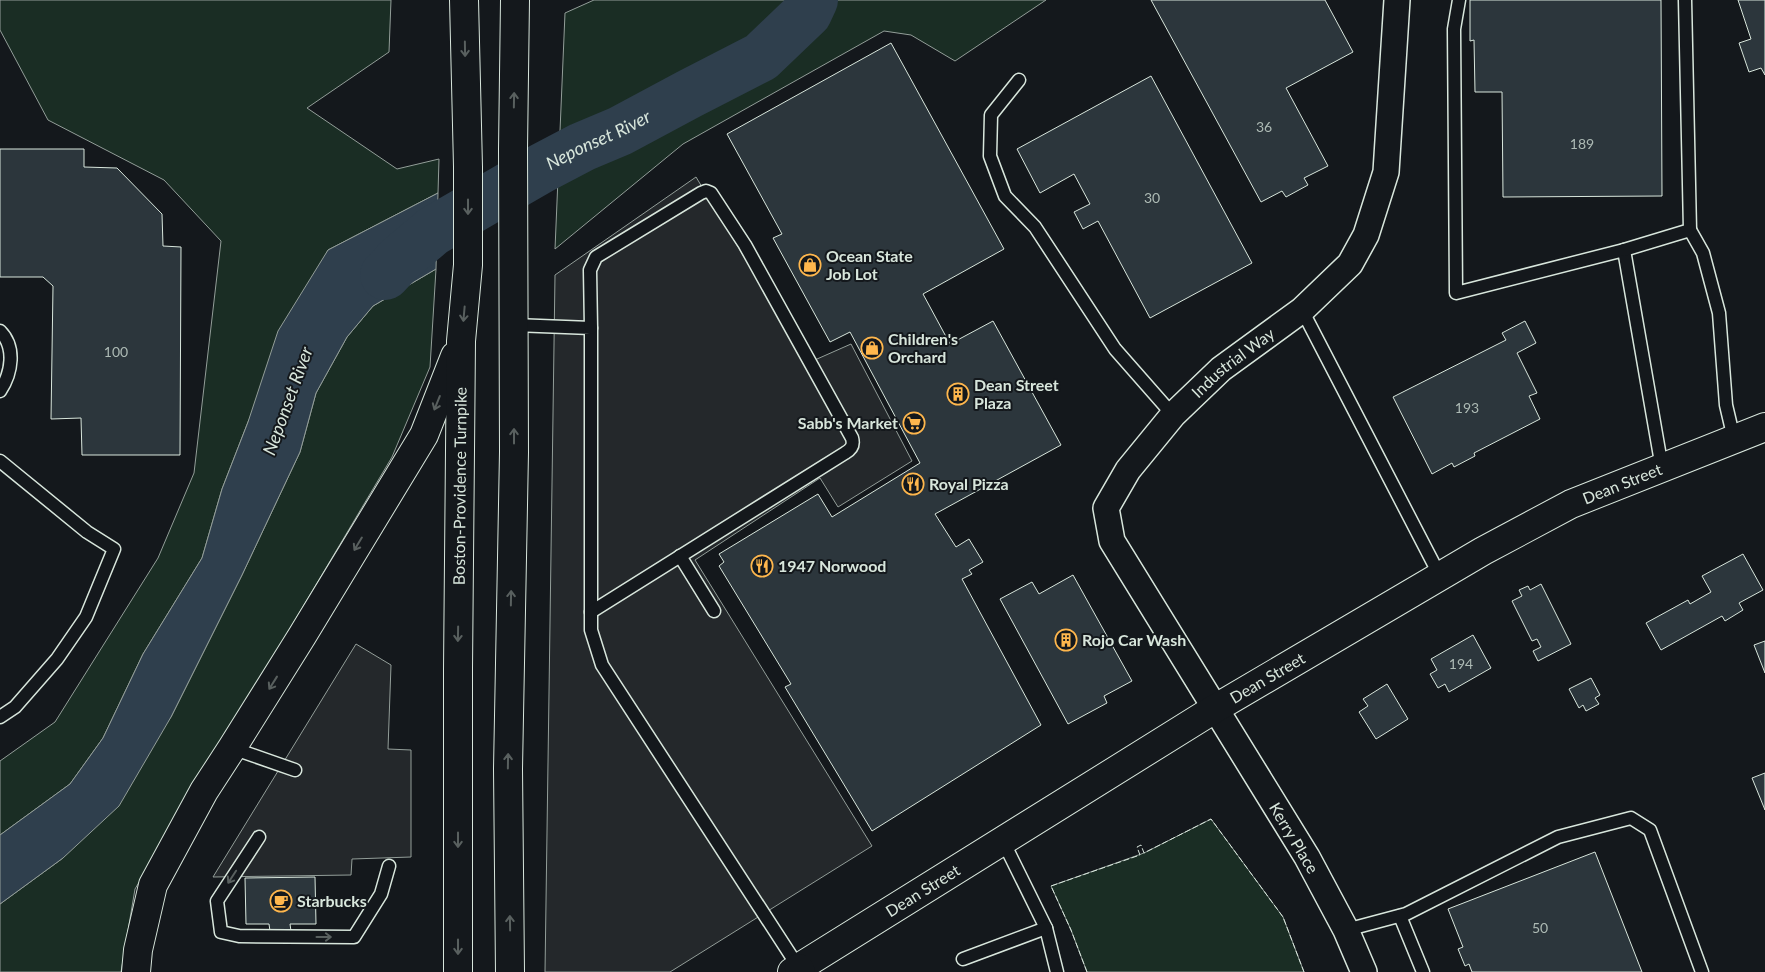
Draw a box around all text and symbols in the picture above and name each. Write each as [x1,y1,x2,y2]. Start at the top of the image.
one-way arrow [460,40,470,56]
one-way arrow [509,93,519,109]
water label: Neponset River [542,104,655,174]
house number: 36 [1256,118,1272,135]
house number: 189 [1570,135,1594,152]
house number: 30 [1144,189,1160,206]
one-way arrow [463,198,473,215]
place label: Ocean State Job Lot [826,246,913,283]
shop icon: Ocean State Job Lot [798,253,822,277]
one-way arrow [459,306,468,322]
street label: Industrial Way [1187,323,1278,401]
place label: Children's Orchard [888,329,958,366]
shop icon: Children's Orchard [860,336,884,360]
house number: 100 [104,343,128,360]
water label: Neponset River [257,343,317,458]
place label: Dean Street Plaza [974,375,1059,412]
building icon: Dean Street Plaza [946,382,970,406]
street label: Boston-Providence Turnpike [449,387,470,585]
one-way arrow [431,395,440,410]
house number: 193 [1455,399,1479,416]
supermarket icon: Sabb's Market [902,411,926,435]
place label: Sabb's Market [798,413,898,432]
one-way arrow [509,428,519,444]
street label: Dean Street [1580,459,1665,508]
restaurant icon: Royal Pizza [901,472,925,496]
place label: Royal Pizza [929,474,1009,493]
one-way arrow [352,537,362,551]
restaurant icon: 1947 Norwood [750,554,774,578]
place label: 1947 Norwood [778,556,886,575]
one-way arrow [506,591,516,607]
one-way arrow [453,626,463,642]
building icon: Rojo Car Wash [1054,628,1078,652]
place label: Rojo Car Wash [1082,630,1186,649]
street label: Dean Street [1226,648,1308,707]
house number: 194 [1449,655,1473,672]
one-way arrow [268,676,279,690]
one-way arrow [504,753,513,769]
street label: Kerry Place [1266,799,1323,877]
one-way arrow [453,832,463,848]
street label: Dean Street [882,860,963,920]
one-way arrow [227,870,237,884]
cafe icon: Starbucks [269,889,293,913]
place label: Starbucks [297,891,367,910]
one-way arrow [505,916,515,932]
house number: 50 [1532,919,1548,936]
one-way arrow [315,932,331,942]
one-way arrow [453,938,463,955]

